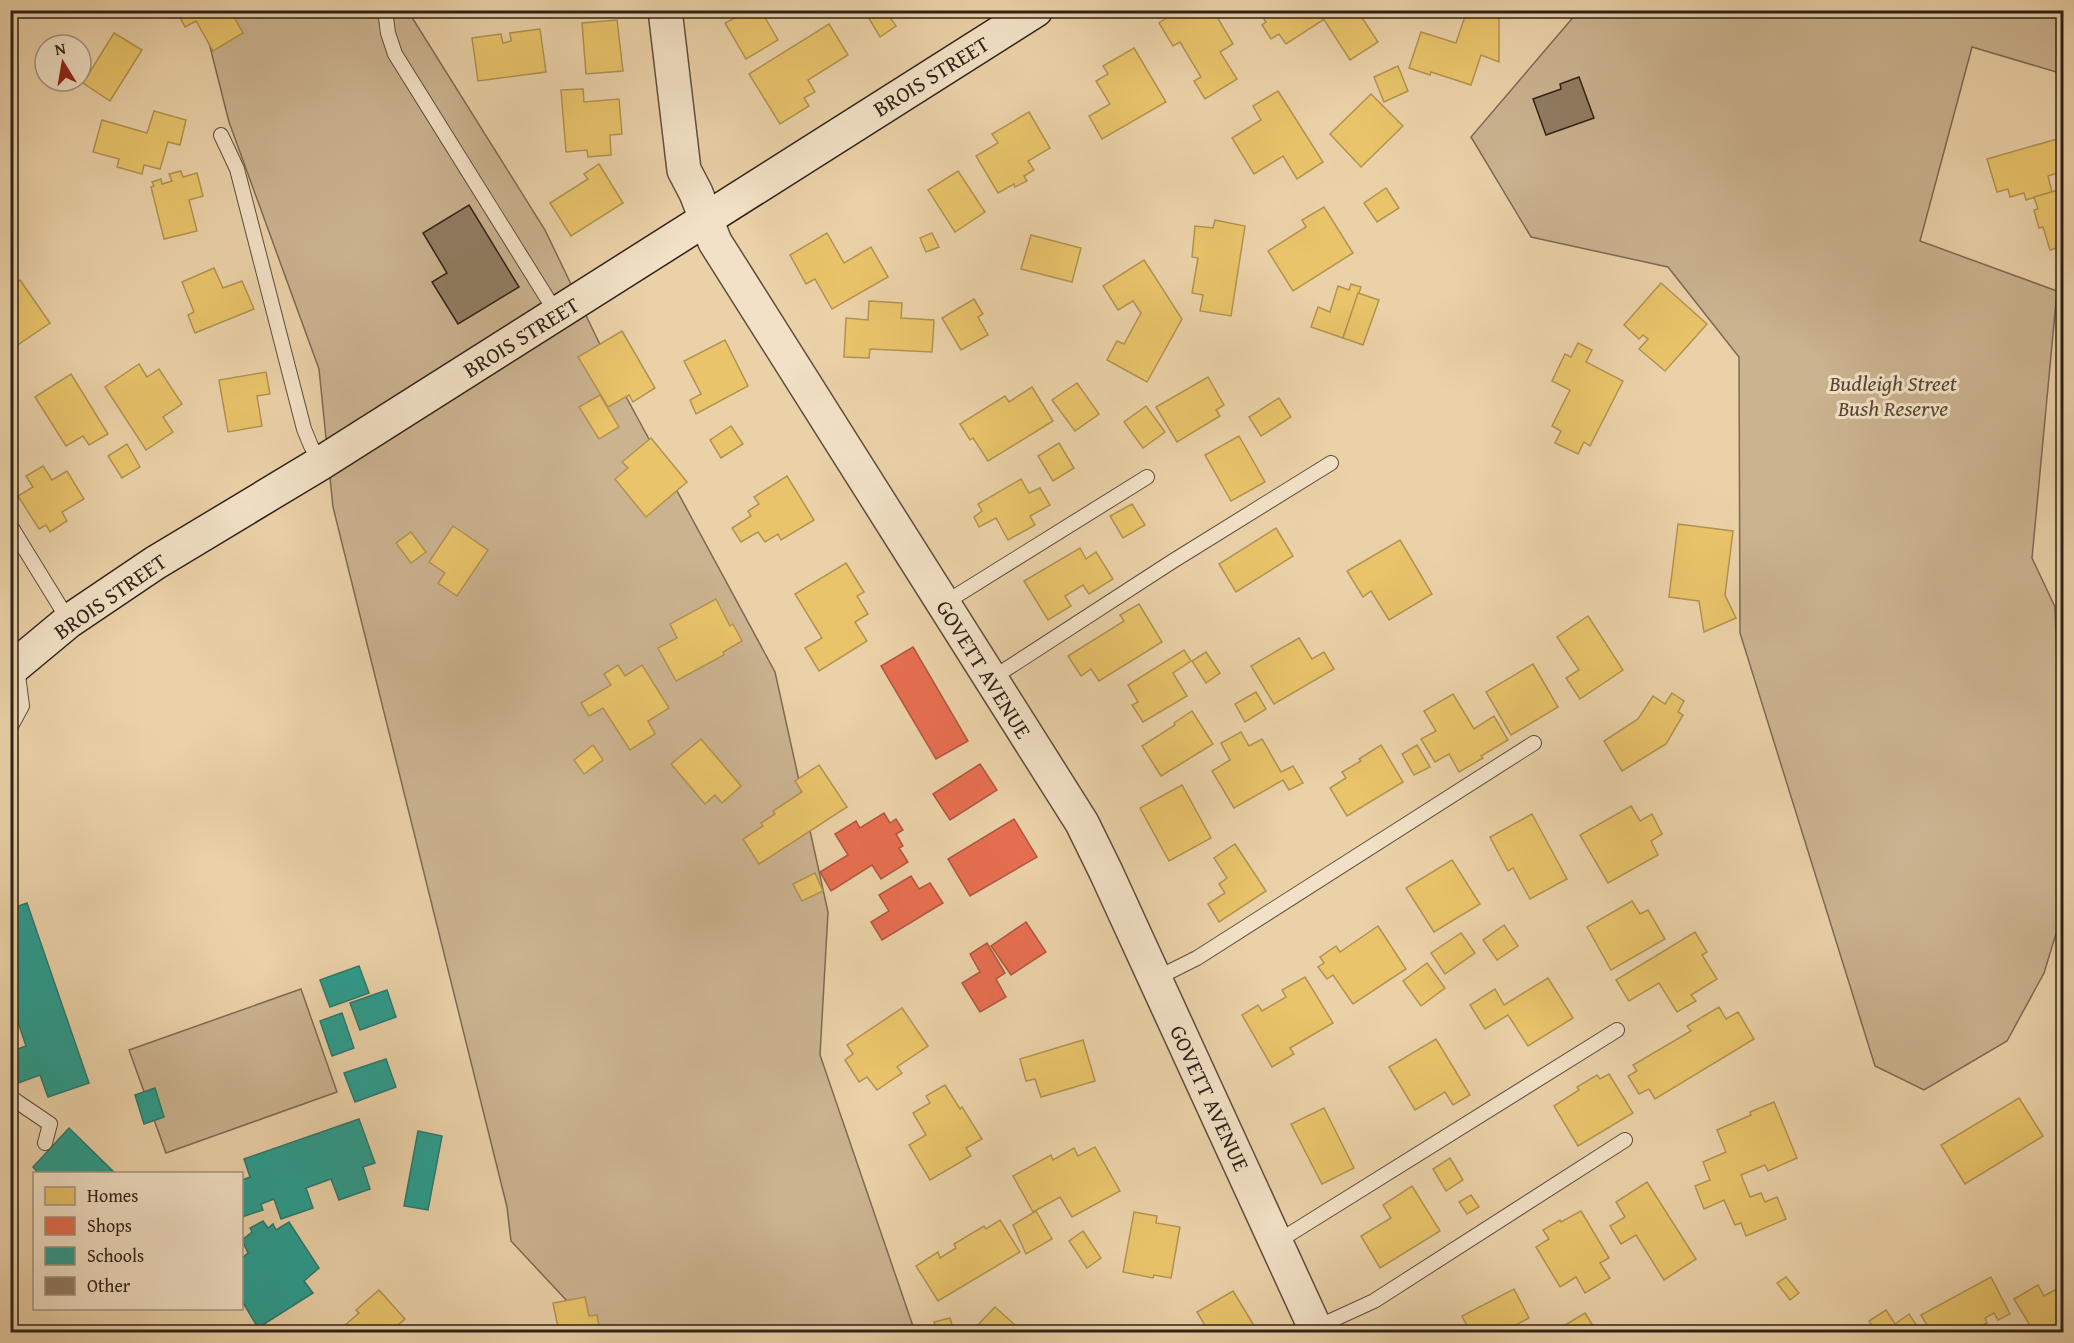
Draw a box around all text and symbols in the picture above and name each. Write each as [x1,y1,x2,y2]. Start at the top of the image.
street label: BROIS STREET [867,28,995,124]
north arrow [33,33,93,93]
text: N [53,35,68,61]
street label: BROIS STREET [457,289,585,385]
park label: Budleigh Street Bush Reserve [1828,367,1958,424]
street label: BROIS STREET [47,545,173,647]
street label: GOVETT AVENUE [929,594,1039,744]
street label: GOVETT AVENUE [1162,1020,1258,1176]
legend [33,1172,243,1310]
text: Homes [87,1182,138,1209]
text: Shops [87,1212,132,1239]
text: Schools [87,1242,144,1269]
text: Other [87,1272,131,1299]

